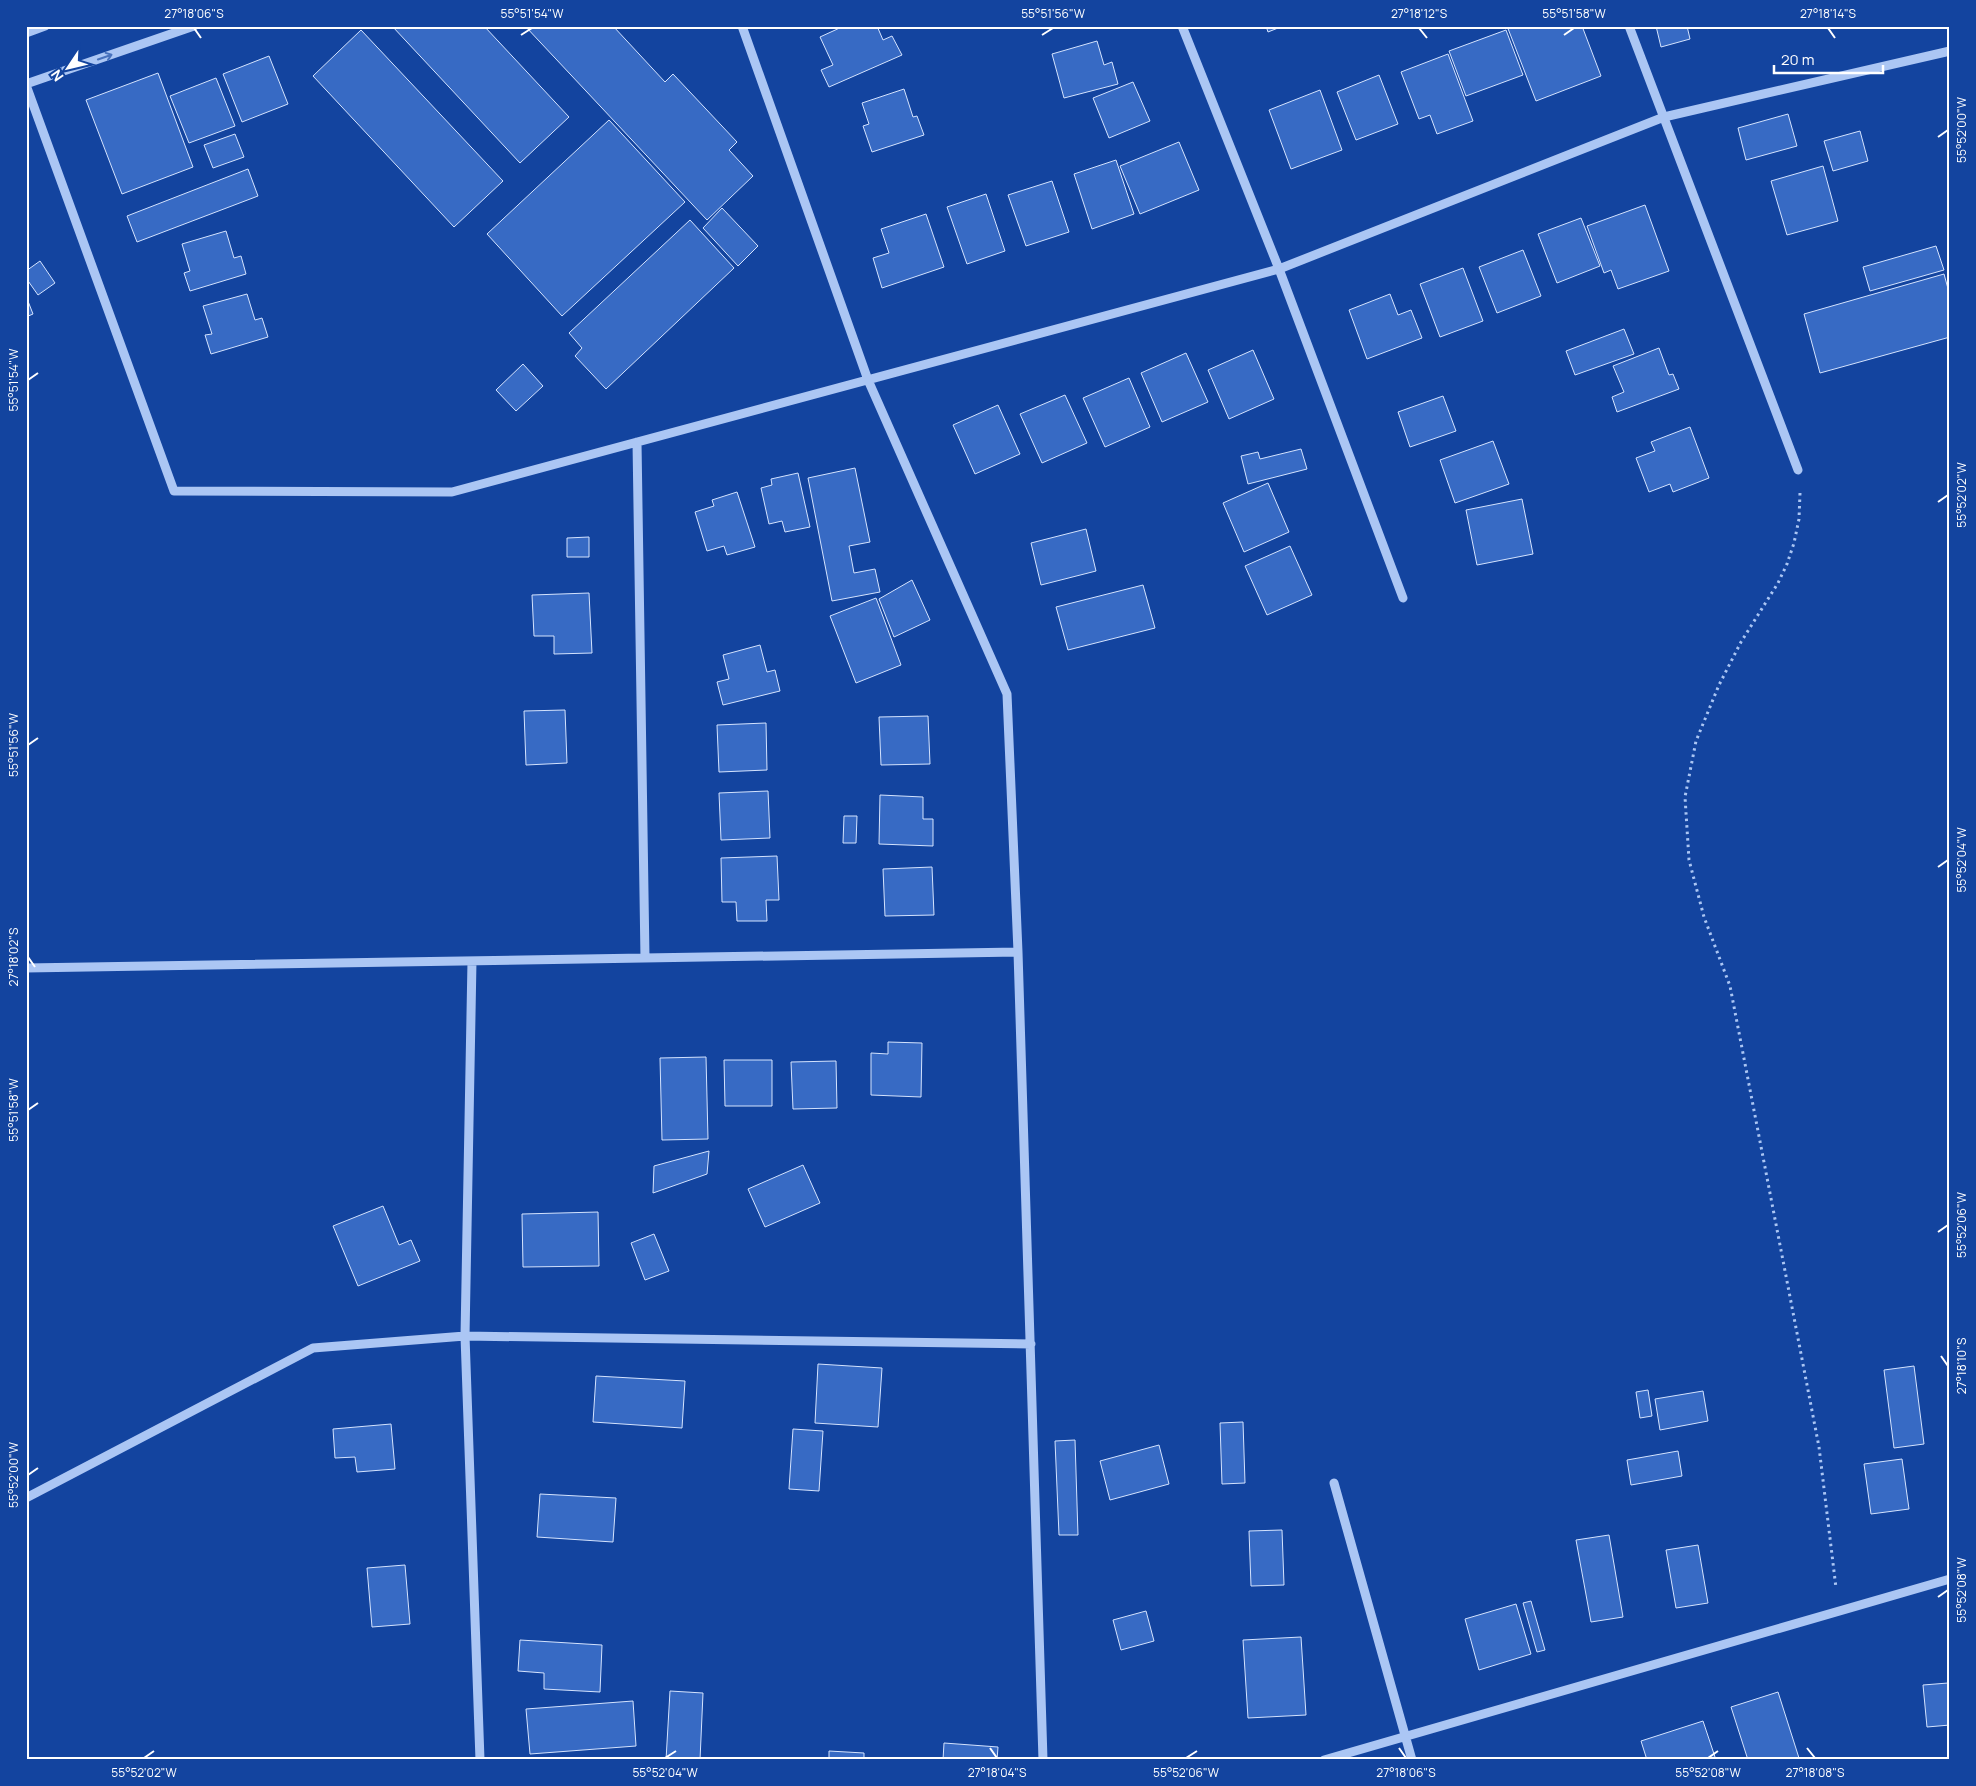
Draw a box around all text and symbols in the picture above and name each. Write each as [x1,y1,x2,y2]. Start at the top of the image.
text: 27°18'06"S [164,5,224,22]
text: 55°51'54"W [500,5,564,22]
text: 55°51'56"W [1021,5,1086,22]
text: 27°18'12"S [1391,5,1447,22]
text: 55°51'58"W [1542,5,1606,22]
text: 27°18'14"S [1800,5,1856,22]
north arrow [42,42,92,92]
scale bar [1774,42,1882,74]
text: 20 m [1781,49,1814,70]
one-way arrow [97,52,113,61]
text: N [46,66,68,85]
text: 55°52'00"W [1953,96,1970,163]
text: 55°51'54"W [5,348,22,412]
text: 55°52'02"W [1953,462,1970,528]
text: 55°51'56"W [5,712,22,777]
text: 55°52'04"W [1953,827,1970,893]
text: 27°18'02"S [5,928,22,986]
text: 55°51'58"W [5,1078,22,1142]
text: 55°52'06"W [1953,1191,1970,1258]
text: 27°18'10"S [1953,1338,1970,1394]
text: 55°52'00"W [5,1441,22,1508]
text: 55°52'08"W [1953,1556,1970,1623]
text: 55°52'02"W [111,1764,177,1781]
text: 55°52'04"W [632,1764,698,1781]
text: 27°18'04"S [968,1764,1026,1781]
text: 55°52'06"W [1153,1764,1220,1781]
text: 27°18'06"S [1376,1764,1436,1781]
text: 55°52'08"W [1675,1764,1742,1781]
text: 27°18'08"S [1786,1764,1844,1781]

